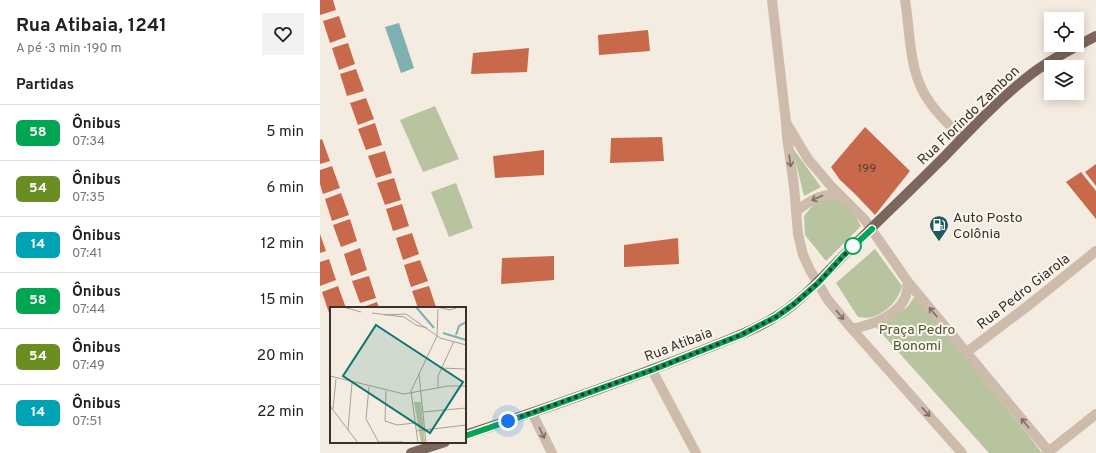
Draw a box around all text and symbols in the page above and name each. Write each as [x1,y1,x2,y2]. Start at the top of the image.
map controls [1044,12,1084,100]
button: locate [1044,12,1084,52]
button: heart [262,13,304,55]
text: Rua Atibaia, 1241 [16,14,167,38]
text: A pé · 3 min · 190 m [16,41,122,57]
button: layers [1044,60,1084,100]
street label: Rua Florindo Zambon [914,63,1024,169]
text: Partidas [16,76,74,95]
text: Ônibus [72,115,121,134]
text: 5 min [266,123,304,142]
text: 58 [29,124,47,141]
text: 07:34 [72,134,105,150]
one-way arrow [786,154,794,167]
house number: 199 [858,161,876,177]
text: Ônibus [72,171,121,190]
text: 6 min [267,179,304,198]
text: 54 [29,180,47,197]
text: 07:35 [72,190,105,206]
one-way arrow [811,195,823,202]
place label: Auto Posto Colônia [953,210,1023,243]
fuel station icon: Auto Posto Colônia [928,214,950,242]
text: Ônibus [72,227,121,246]
text: 12 min [261,235,304,254]
text: 14 [31,236,45,253]
unlabelled marker [844,237,862,255]
text: 07:41 [72,246,102,262]
street label: Rua Pedro Giarola [974,251,1074,334]
text: Ônibus [72,283,121,302]
text: 15 min [261,291,304,310]
text: 58 [29,292,47,309]
text: 07:44 [72,302,105,318]
inset map [330,307,466,443]
one-way arrow [929,307,938,317]
one-way arrow [836,309,845,320]
park label: Praça Pedro Bonomi [879,322,955,355]
street label: Rua Atibaia [642,325,715,366]
text: Ônibus [72,339,121,358]
text: 20 min [257,347,304,366]
text: 54 [29,348,47,365]
text: 07:49 [72,358,105,374]
text: Ônibus [72,395,121,414]
text: 22 min [257,403,304,422]
text: 14 [31,404,45,421]
one-way arrow [921,407,930,417]
your location [498,411,518,431]
text: 07:51 [72,414,102,430]
one-way arrow [1021,417,1029,428]
one-way arrow [539,427,546,439]

